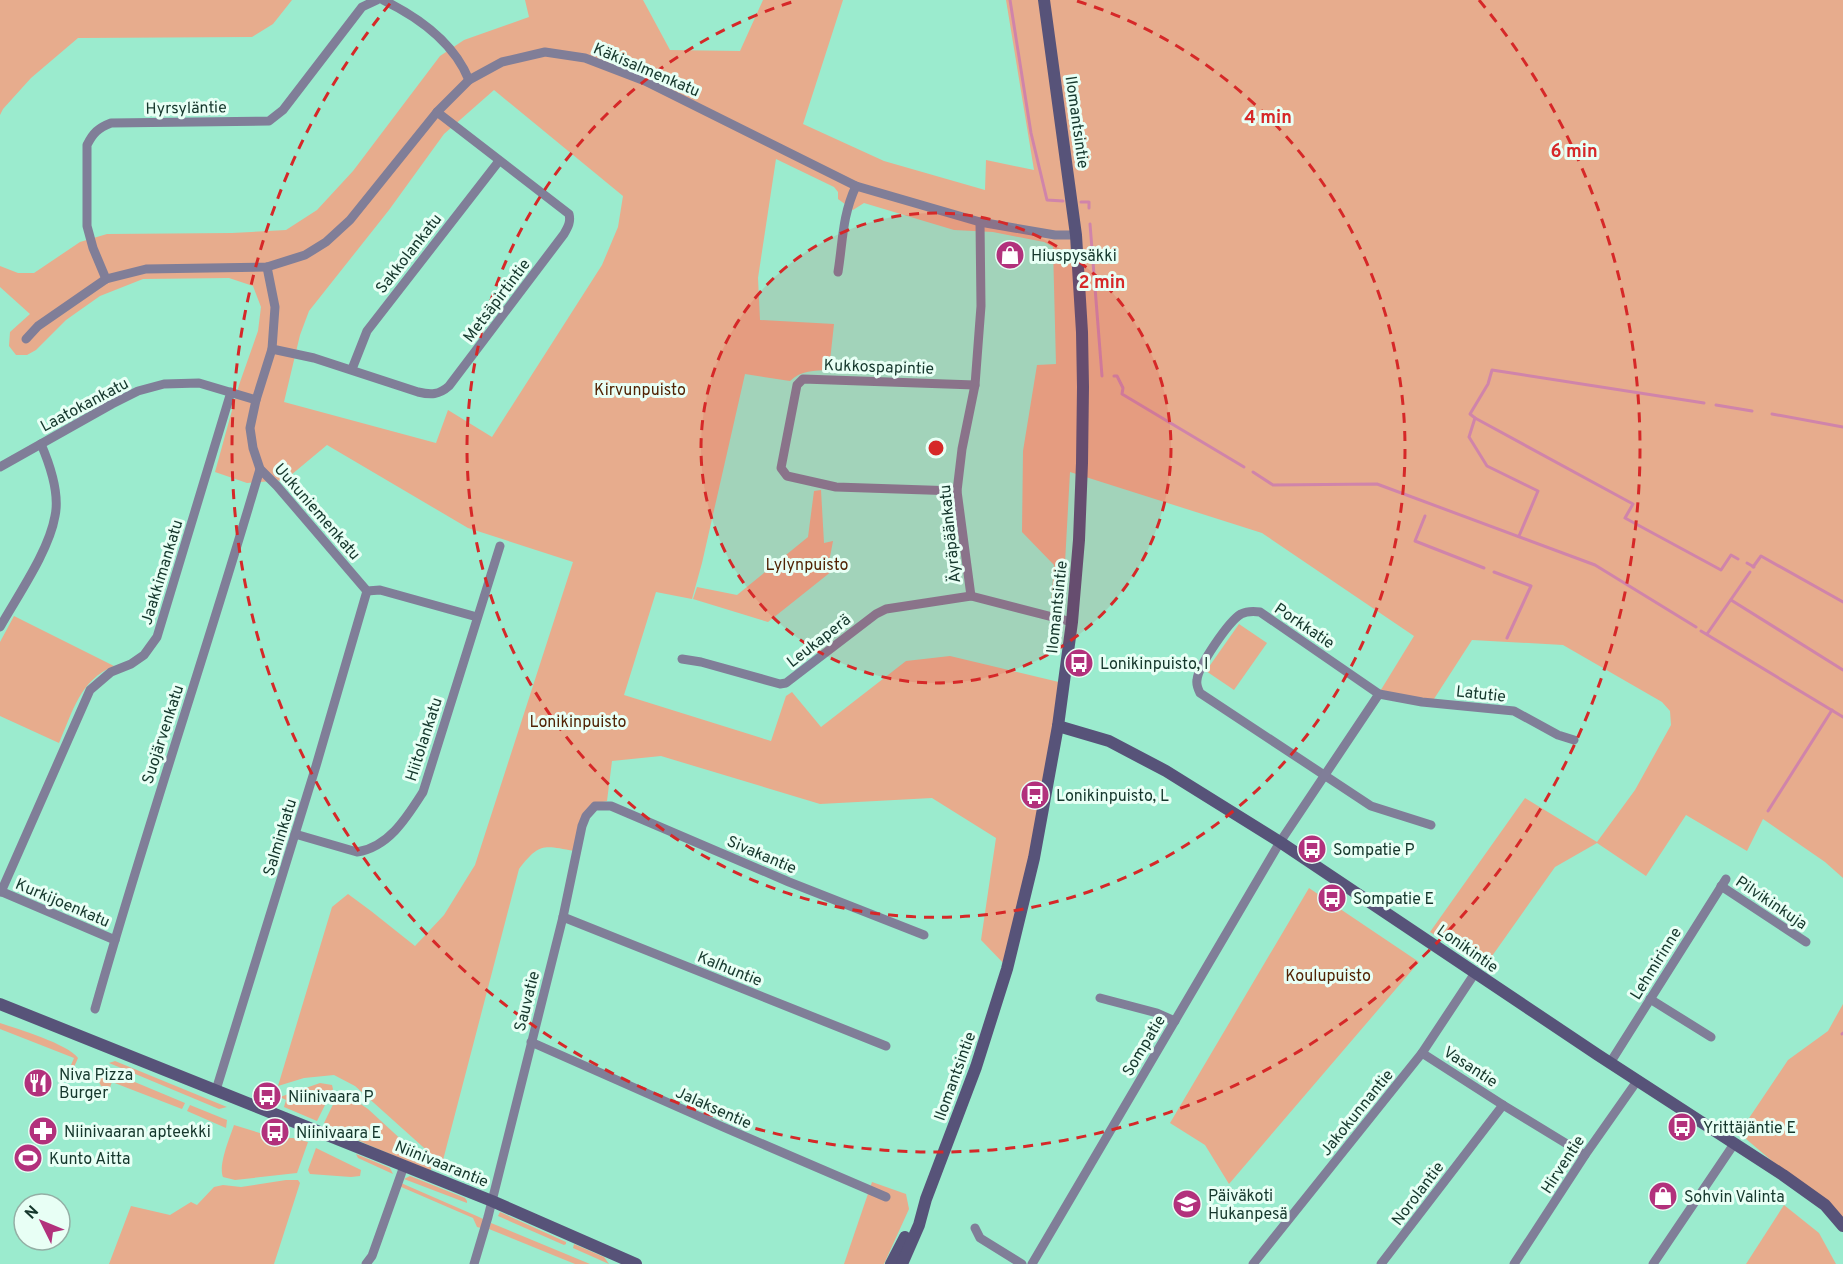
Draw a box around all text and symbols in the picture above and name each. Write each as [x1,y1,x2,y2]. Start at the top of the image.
street label: Käkisalmenkatu [590,39,702,102]
street label: Ilomantsintie [1060,75,1092,170]
street label: Hyrsyläntie [145,98,227,120]
text: 4 min [1244,107,1292,130]
text: 6 min [1550,141,1598,164]
street label: Sakkolankatu [372,210,447,298]
shop icon: Hiuspysäkki [994,239,1026,271]
place label: Hiuspysäkki [1031,247,1117,267]
street label: Metsäpirtintie [460,255,536,347]
text: 2 min [1078,272,1126,295]
street label: Kukkospapintie [823,356,934,380]
street label: Laatokankatu [37,374,132,437]
park label: Kirvunpuisto [594,381,686,401]
centre of rings [926,438,946,458]
street label: Uukuniemenkatu [269,460,364,565]
street label: Äyräpäänkatu [935,484,966,584]
street label: Jaakkimankatu [137,518,188,628]
park label: Lylynpuisto [765,556,849,576]
street label: Ilomantsintie [1043,560,1073,655]
street label: Porkkatie [1270,599,1338,654]
street label: Leukaperä [783,610,855,673]
bus stop icon: Lonikinpuisto, I [1063,647,1095,679]
place label: Lonikinpuisto, I [1100,655,1209,675]
street label: Suojärvenkatu [138,682,189,787]
street label: Latutie [1455,682,1507,708]
street label: Hiitolankatu [402,695,448,784]
park label: Lonikinpuisto [530,713,627,733]
bus stop icon: Lonikinpuisto, L [1019,779,1051,811]
place label: Lonikinpuisto, L [1056,787,1169,807]
street label: Salminkatu [260,797,302,879]
street label: Sivakantie [723,832,799,879]
bus stop icon: Sompatie P [1296,833,1328,865]
place label: Sompatie P [1333,841,1415,861]
street label: Pilvikinkuja [1731,872,1811,935]
street label: Kurkijoenkatu [12,875,112,933]
bus stop icon: Sompatie E [1316,882,1348,914]
place label: Sompatie E [1353,890,1434,910]
street label: Lonikintie [1432,921,1502,978]
street label: Lehmirinne [1627,924,1687,1004]
street label: Kalhuntie [694,948,765,992]
park label: Koulupuisto [1285,967,1371,987]
street label: Sauvatie [511,969,545,1034]
street label: Sompatie [1119,1012,1171,1080]
street label: Ilomantsintie [931,1029,981,1124]
street label: Vasantie [1439,1043,1501,1093]
place label: Niva Pizza Burger [59,1066,133,1104]
street label: Jakokunnantie [1317,1066,1399,1161]
restaurant icon: Niva Pizza Burger [22,1067,54,1099]
bus stop icon: Niinivaara P [251,1080,283,1112]
street label: Jalaksentie [672,1083,754,1134]
place label: Niinivaara P [288,1088,374,1108]
bus stop icon: Yrittäjäntie E [1666,1111,1698,1143]
pharmacy icon: Niinivaaran apteekki [27,1115,59,1147]
bus stop icon: Niinivaara E [259,1116,291,1148]
place label: Yrittäjäntie E [1703,1119,1796,1139]
place label: Niinivaaran apteekki [64,1123,211,1143]
place label: Niinivaara E [296,1124,381,1144]
street label: Hirventie [1537,1132,1590,1198]
street label: Niinivaarantie [392,1137,491,1193]
sports icon: Kunto Aitta [12,1142,44,1174]
place label: Kunto Aitta [49,1150,130,1170]
street label: Norolantie [1388,1158,1449,1230]
shop icon: Sohvin Valinta [1647,1180,1679,1212]
place label: Päiväkoti Hukanpesä [1208,1187,1288,1225]
school or university icon: Päiväkoti Hukanpesä [1171,1188,1203,1220]
place label: Sohvin Valinta [1684,1188,1785,1208]
north arrow [12,1192,72,1252]
text: N [21,1202,44,1224]

